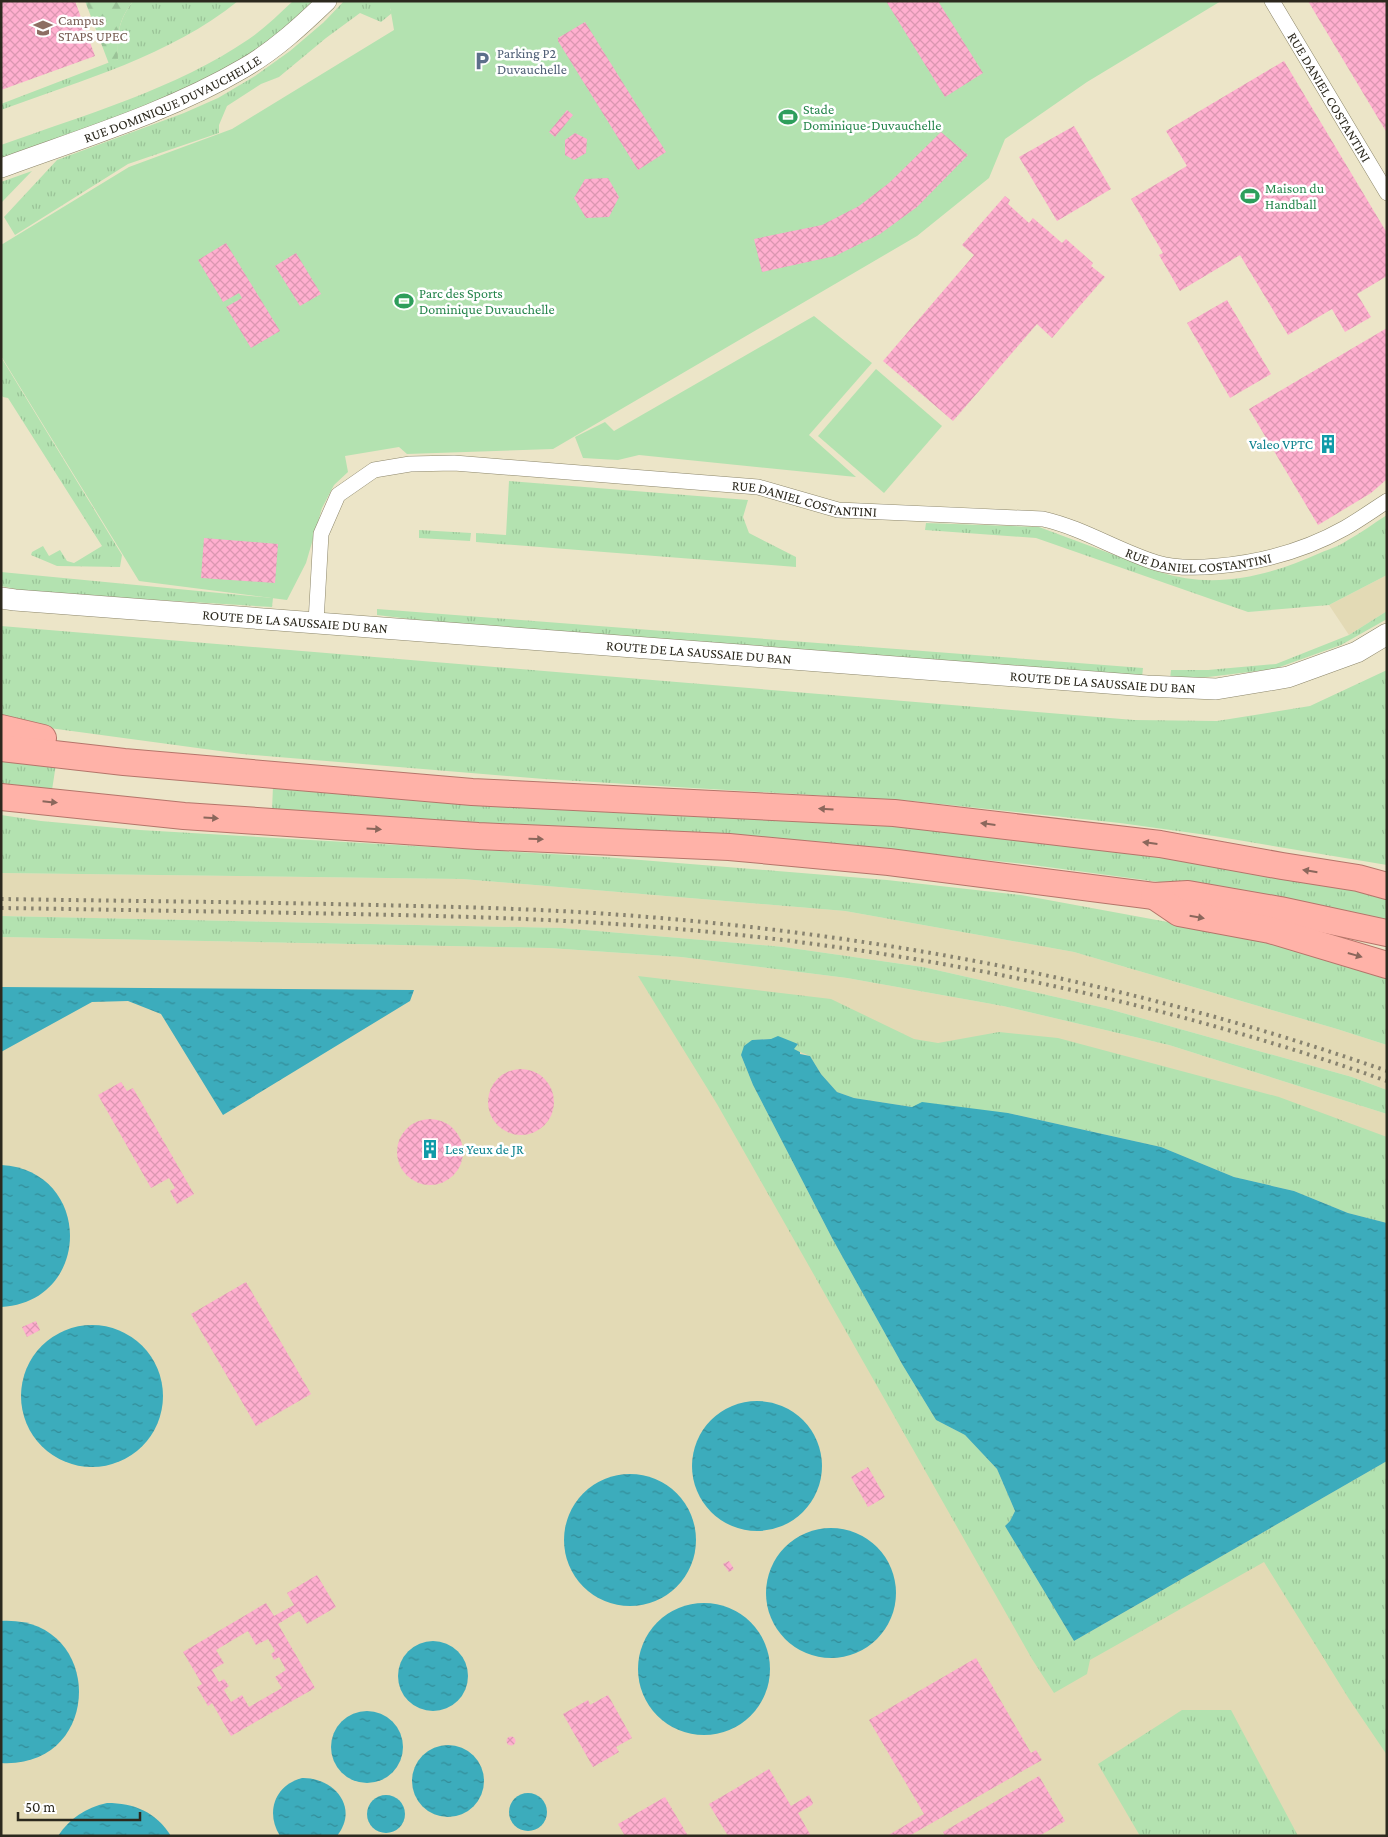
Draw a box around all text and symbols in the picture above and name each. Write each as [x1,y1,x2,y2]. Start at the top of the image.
place label: Campus STAPS UPEC [58,12,128,44]
school or university icon: Campus STAPS UPEC [32,17,54,39]
street label: RUE DANIEL COSTANTINI [1285,29,1375,165]
place label: Parking P2 Duvauchelle [497,45,567,77]
parking icon: Parking P2 Duvauchelle [471,50,493,72]
street label: RUE DOMINIQUE DUVAUCHELLE [82,51,264,146]
place label: Stade Dominique-Duvauchelle [803,101,941,133]
sports icon: Stade Dominique-Duvauchelle [777,106,799,128]
place label: Maison du Handball [1265,180,1325,212]
sports icon: Maison du Handball [1239,185,1261,207]
place label: Parc des Sports Dominique Duvauchelle [419,285,555,317]
sports icon: Parc des Sports Dominique Duvauchelle [393,290,415,312]
building icon: Valeo VPTC [1317,433,1339,455]
place label: Valeo VPTC [1249,436,1313,452]
street label: RUE DANIEL COSTANTINI [731,477,877,520]
street label: RUE DANIEL COSTANTINI [1123,544,1273,576]
street label: ROUTE DE LA SAUSSAIE DU BAN [202,606,388,636]
street label: ROUTE DE LA SAUSSAIE DU BAN [606,637,792,667]
street label: ROUTE DE LA SAUSSAIE DU BAN [1009,668,1196,696]
one-way arrow [42,798,58,806]
one-way arrow [818,805,834,813]
one-way arrow [204,814,220,822]
one-way arrow [980,820,996,828]
one-way arrow [366,826,382,834]
one-way arrow [528,835,544,843]
one-way arrow [1141,839,1157,847]
one-way arrow [1301,866,1317,874]
one-way arrow [1189,913,1205,921]
one-way arrow [1347,952,1362,960]
building icon: Les Yeux de JR [419,1138,441,1160]
place label: Les Yeux de JR [445,1141,524,1157]
scale bar [18,1790,140,1822]
text: 50 m [25,1799,55,1815]

